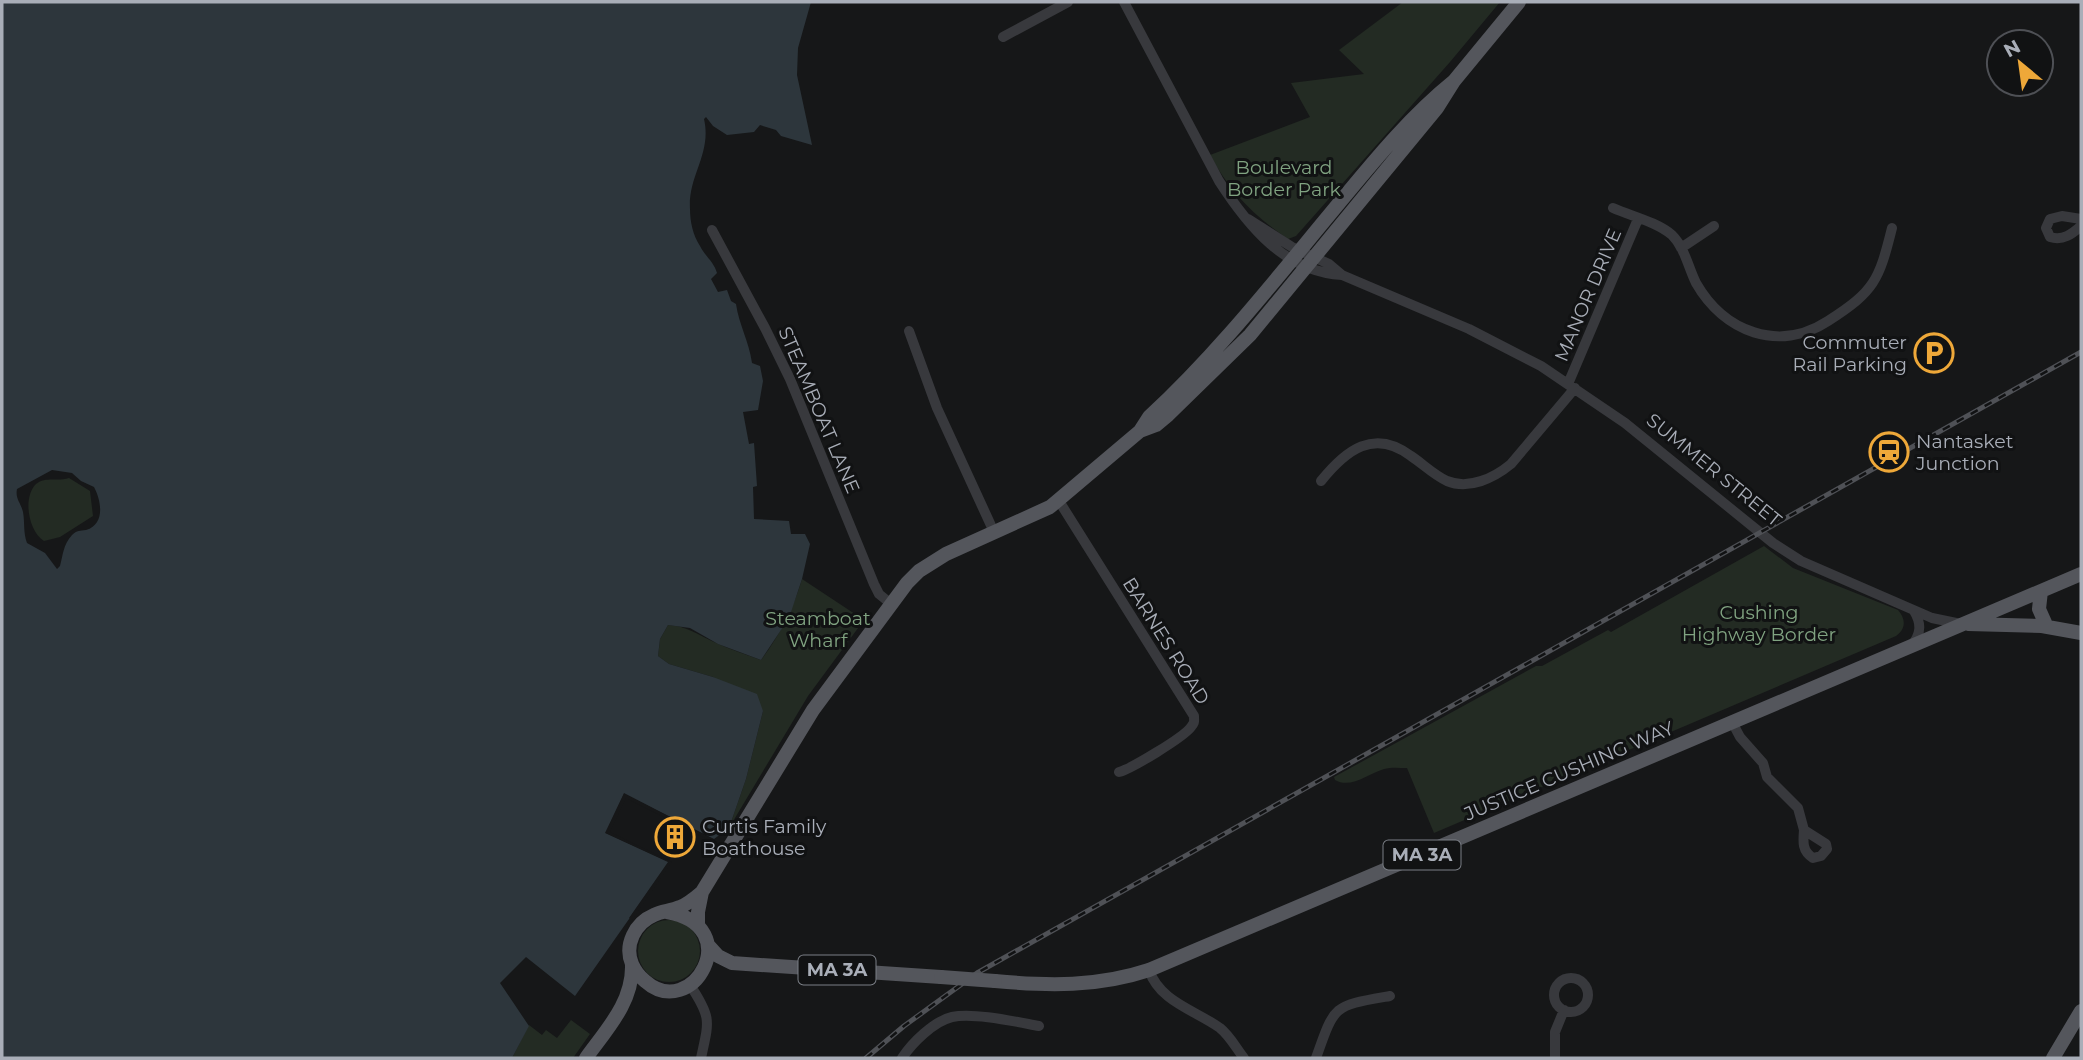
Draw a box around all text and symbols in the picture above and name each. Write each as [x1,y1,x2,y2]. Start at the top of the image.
north arrow [1985,28,2055,98]
text: N [2000,35,2024,62]
park label: Boulevard Border Park [1227,156,1342,201]
street label: MANOR DRIVE [1550,225,1626,365]
street label: STEAMBOAT LANE [773,323,865,497]
place label: Commuter Rail Parking [1793,331,1907,376]
parking icon: Commuter Rail Parking [1913,332,1955,374]
street label: SUMMER STREET [1642,409,1786,532]
place label: Nantasket Junction [1915,430,2014,475]
station icon: Nantasket Junction [1868,431,1910,473]
street label: BARNES ROAD [1118,573,1214,709]
park label: Cushing Highway Border [1682,601,1836,646]
park label: Steamboat Wharf [765,607,871,652]
street label: JUSTICE CUSHING WAY [1460,716,1678,826]
place label: Curtis Family Boathouse [702,815,827,860]
building icon: Curtis Family Boathouse [654,816,696,858]
road number: MA 3A [1384,840,1460,870]
road number: MA 3A [798,956,876,985]

